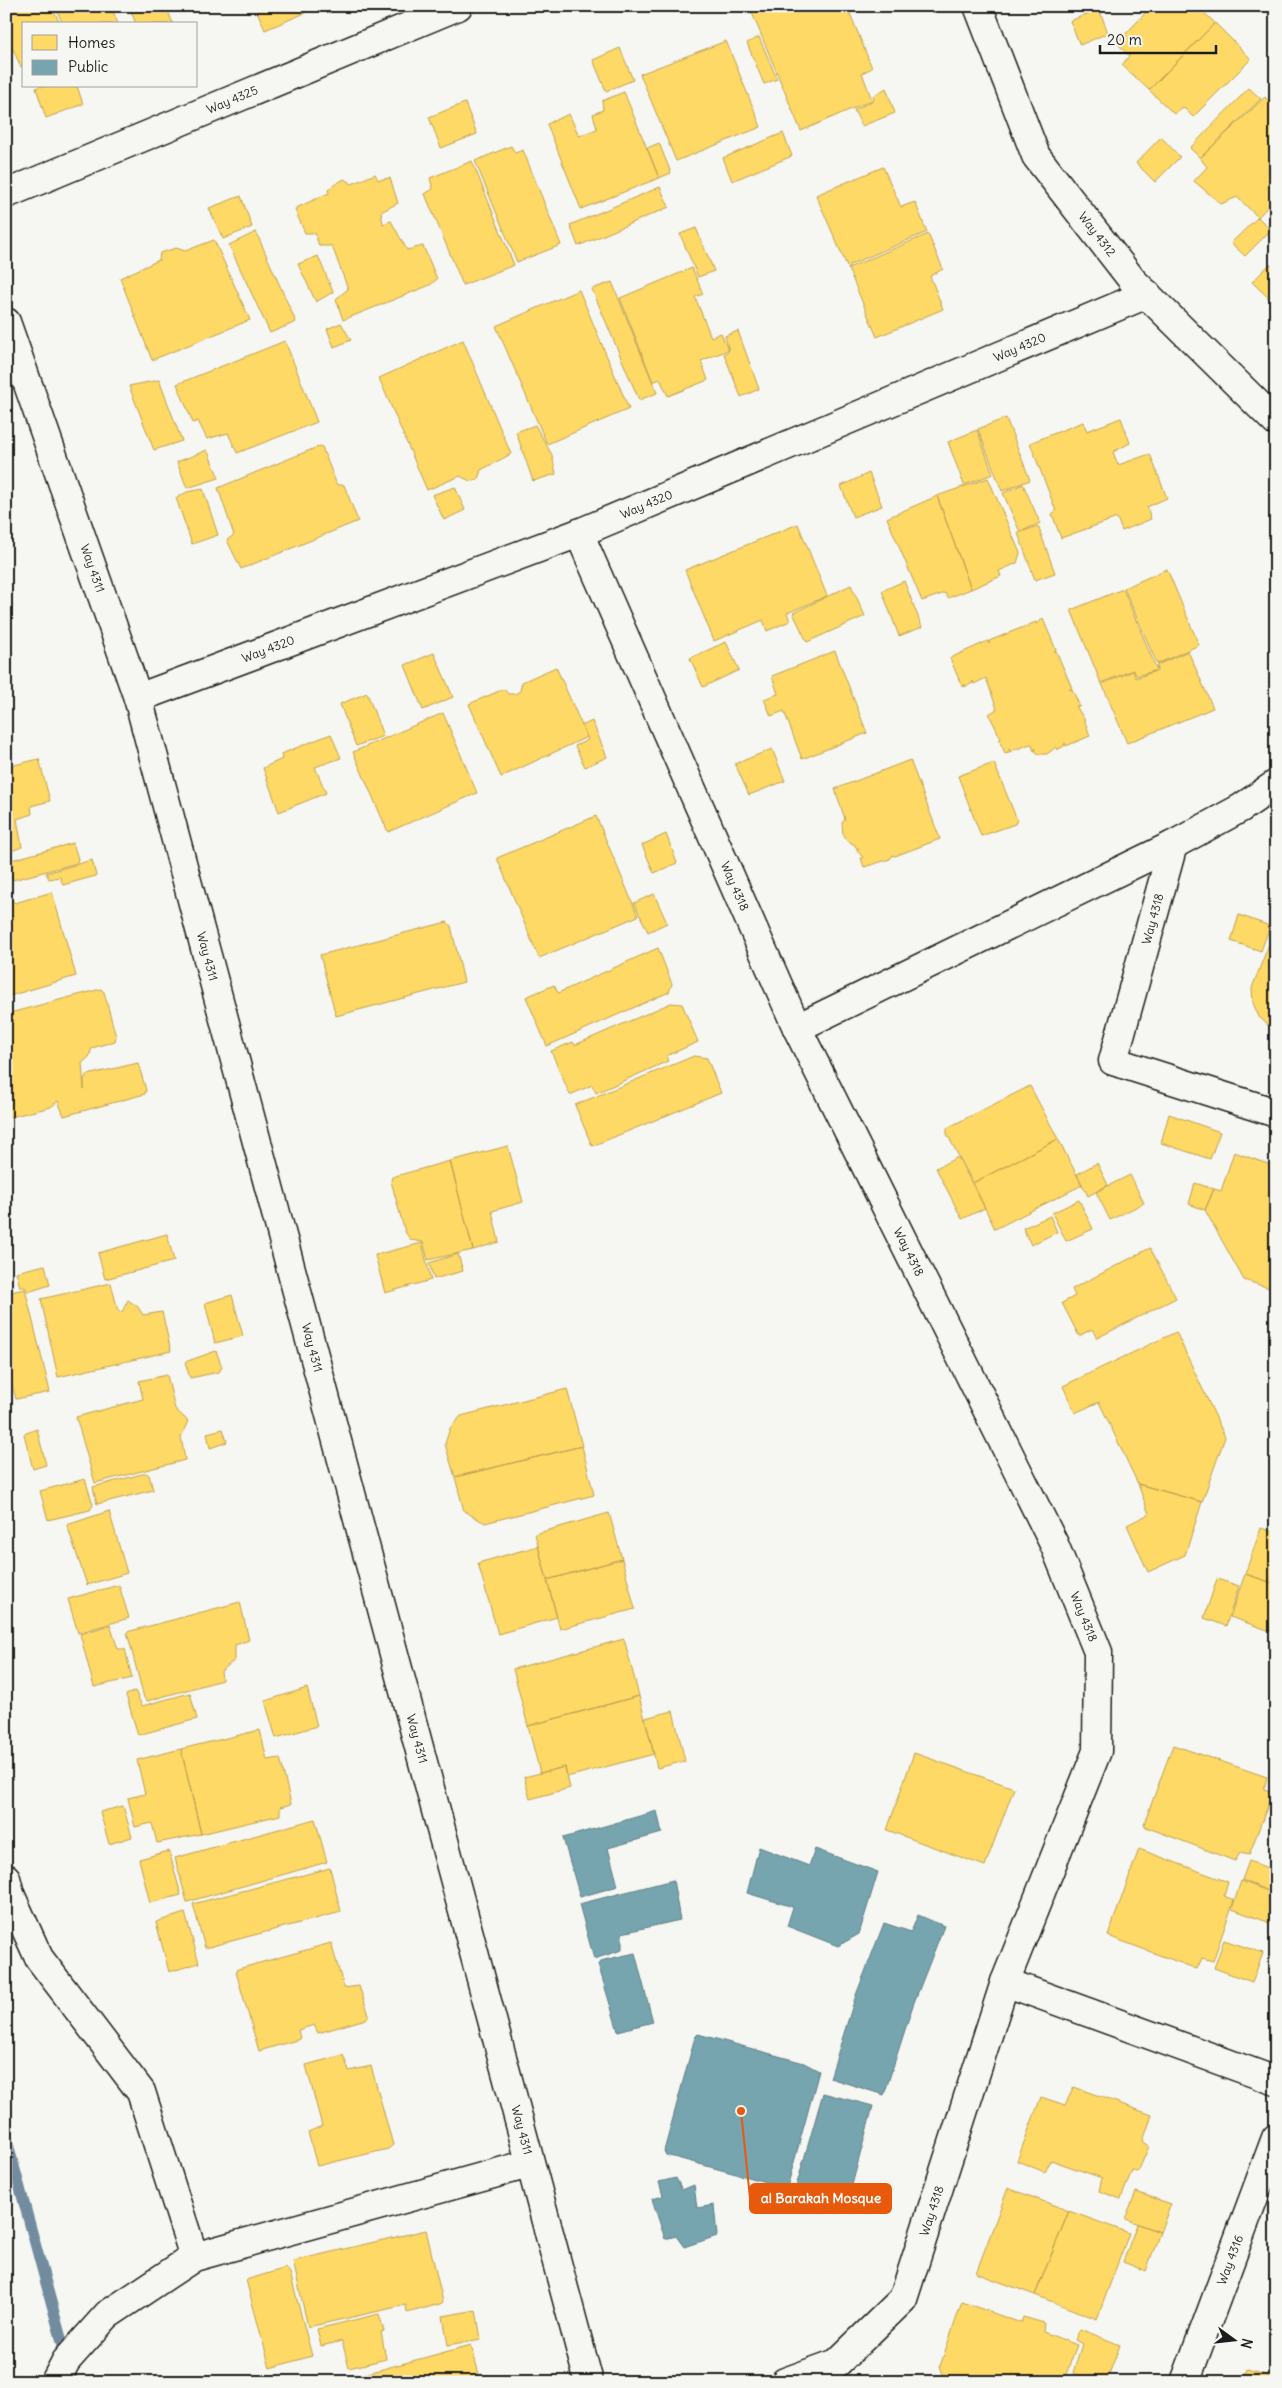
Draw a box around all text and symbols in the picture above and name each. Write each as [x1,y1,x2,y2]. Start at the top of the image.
legend [22,22,198,88]
scale bar [1100,22,1216,54]
text: 20 m [1107,30,1142,49]
text: Homes [68,33,115,52]
text: Public [68,57,109,76]
street label: Way 4325 [204,82,260,117]
street label: Way 4312 [1075,209,1119,260]
street label: Way 4320 [991,329,1048,365]
street label: Way 4320 [618,487,675,522]
street label: Way 4311 [78,542,108,594]
street label: Way 4320 [240,632,297,666]
street label: Way 4318 [718,859,752,913]
street label: Way 4318 [1139,892,1167,946]
street label: Way 4311 [194,930,221,982]
street label: Way 4318 [891,1225,927,1278]
street label: Way 4311 [299,1321,326,1374]
street label: Way 4318 [1067,1590,1101,1644]
street label: Way 4311 [403,1713,431,1765]
street label: Way 4311 [508,2104,536,2156]
callout: al Barakah Mosque [750,2184,891,2213]
street label: Way 4318 [916,2184,947,2238]
text: al Barakah Mosque [761,2189,882,2207]
street label: Way 4316 [1214,2233,1246,2287]
north arrow [1210,2316,1260,2366]
text: N [1237,2336,1257,2350]

